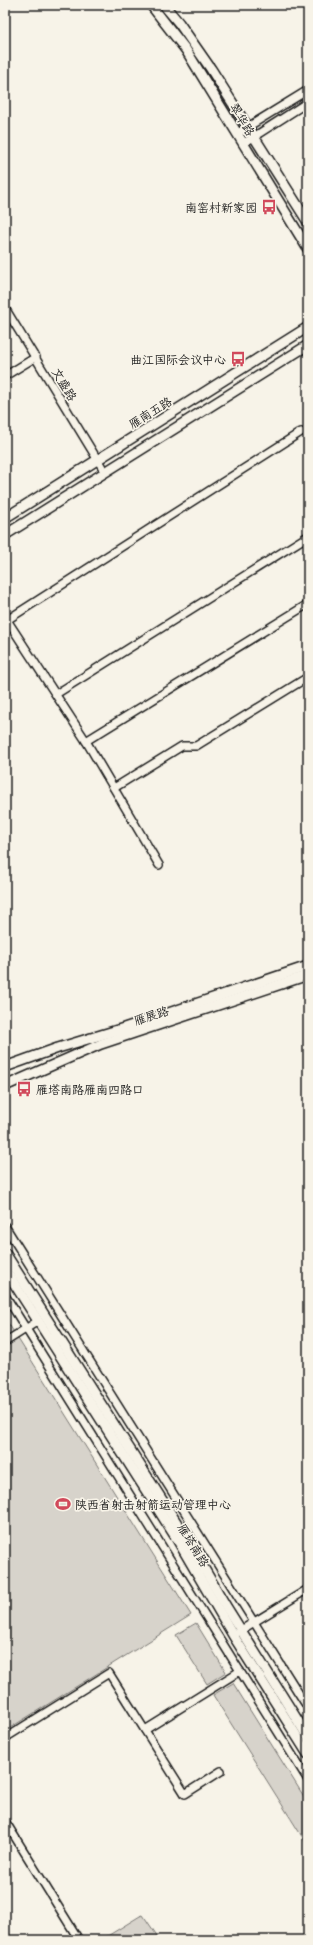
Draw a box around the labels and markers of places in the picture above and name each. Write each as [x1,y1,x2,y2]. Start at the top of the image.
place label: 南窑村新家园 [185,198,257,216]
bus stop icon: 南窑村新家园 [260,198,278,216]
place label: 曲江国际会议中心 [130,350,226,368]
bus stop icon: 曲江国际会议中心 [229,350,247,368]
bus stop icon: 雁塔南路雁南四路口 [15,1080,33,1098]
place label: 雁塔南路雁南四路口 [36,1080,144,1098]
sports icon: 陕西省射击射箭运动管理中心 [54,1495,72,1513]
place label: 陕西省射击射箭运动管理中心 [75,1495,231,1513]

